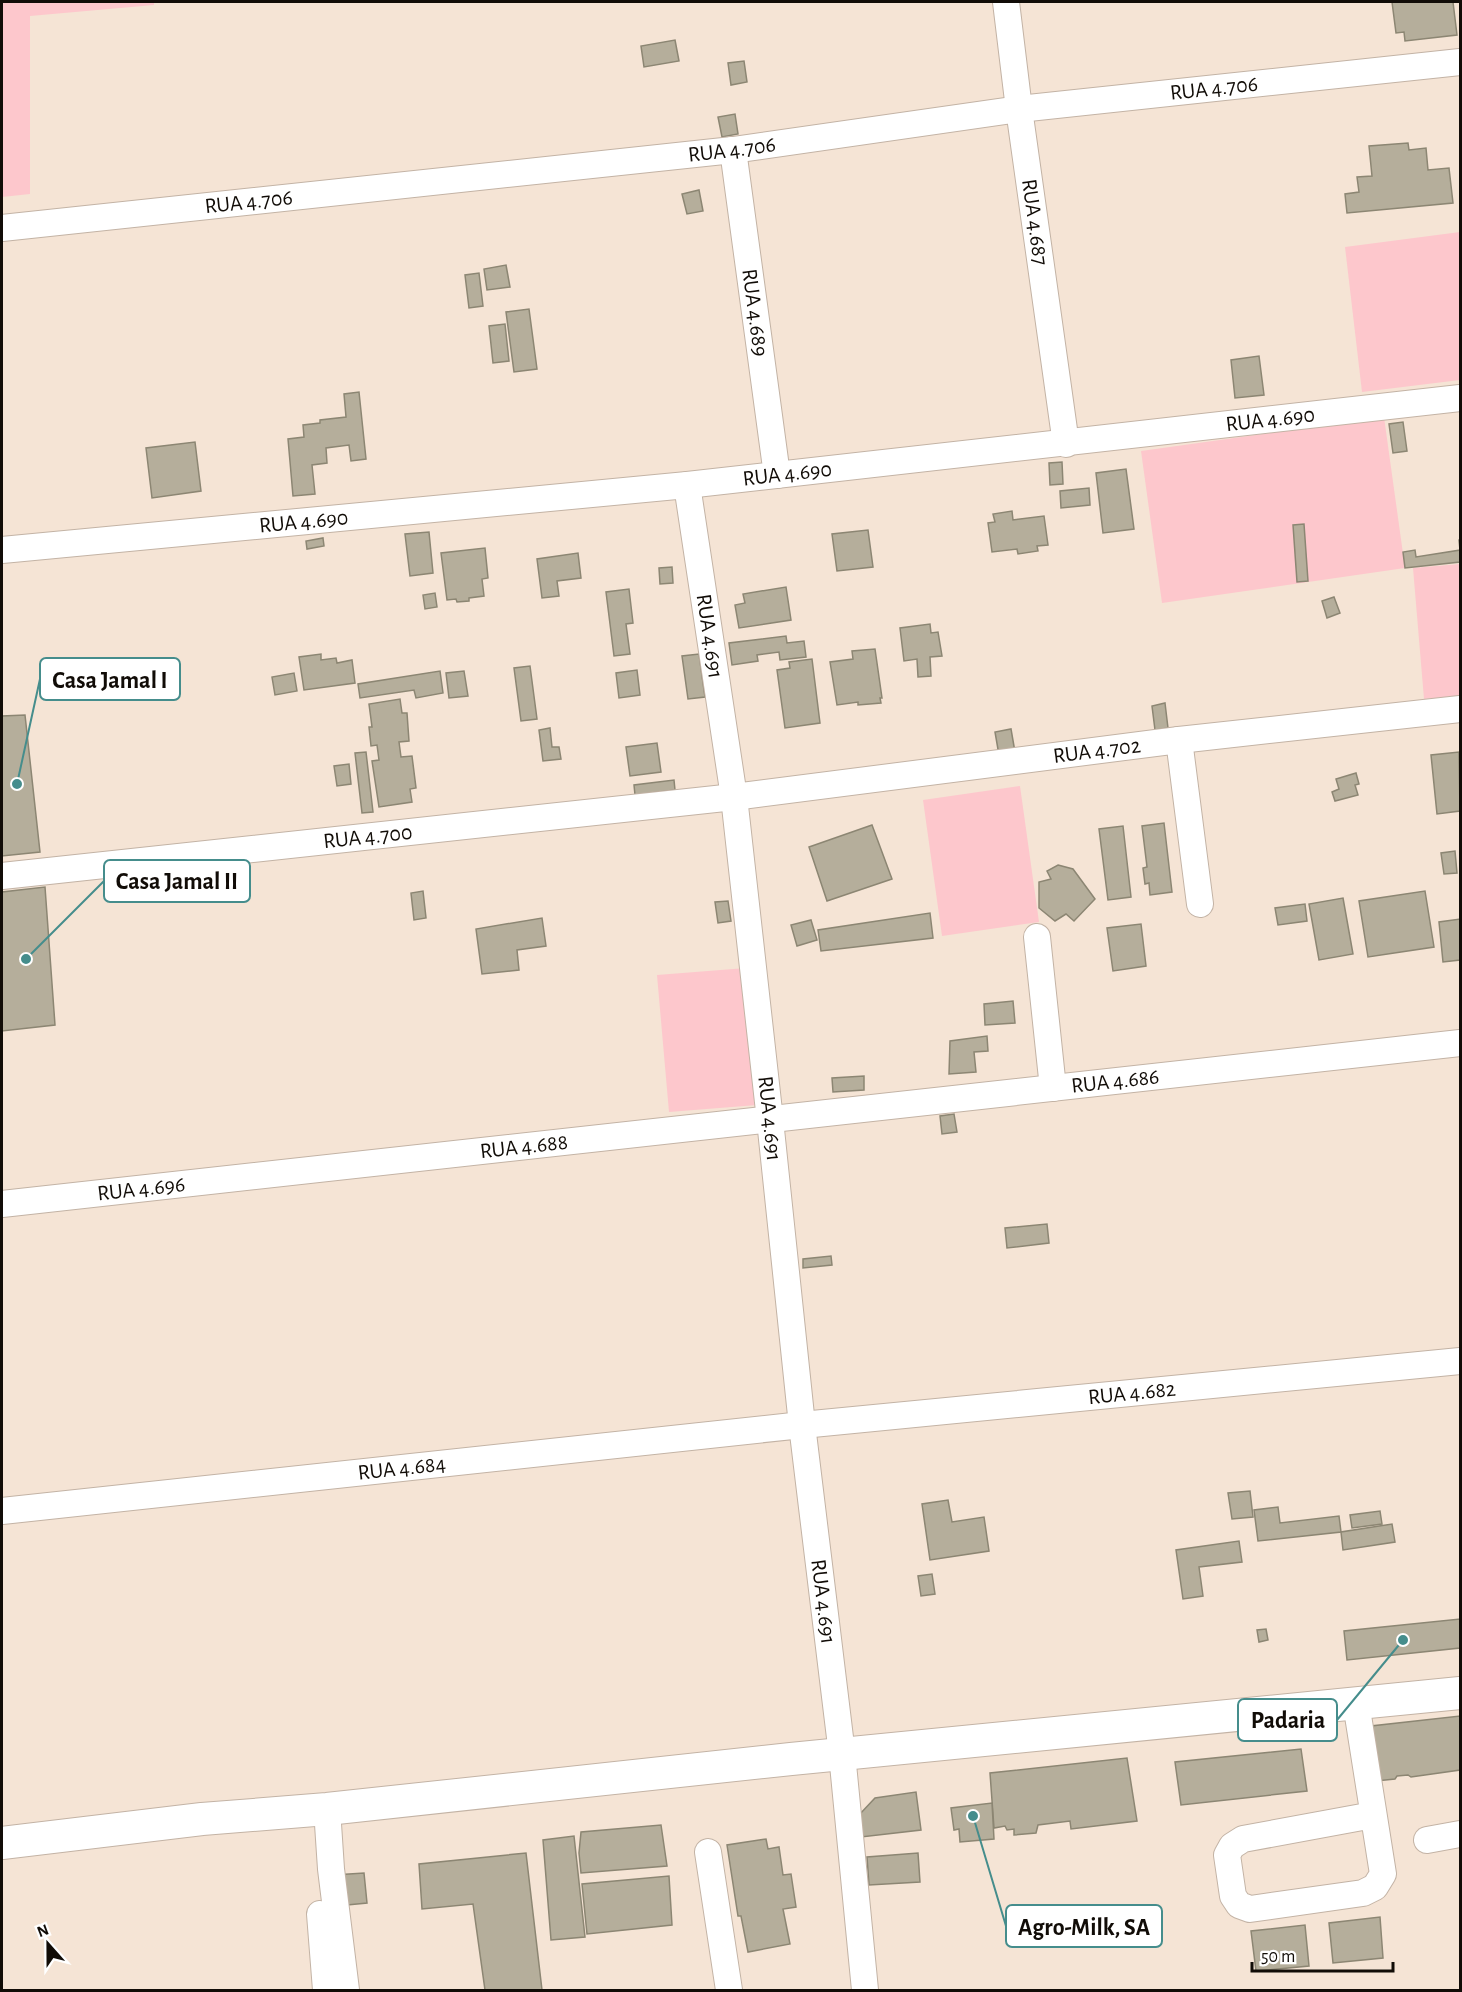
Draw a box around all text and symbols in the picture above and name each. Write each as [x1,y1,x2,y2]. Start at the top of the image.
street label: RUA 4.706 [1169,73,1259,104]
street label: RUA 4.706 [687,133,777,166]
street label: RUA 4.687 [1018,177,1052,267]
street label: RUA 4.706 [204,186,294,217]
street label: RUA 4.689 [738,267,772,358]
street label: RUA 4.690 [1225,403,1316,435]
street label: RUA 4.690 [742,458,833,490]
street label: RUA 4.690 [258,506,349,537]
street label: RUA 4.691 [693,592,727,680]
callout: Casa Jamal I [40,658,180,700]
text: Casa Jamal I [52,669,168,693]
street label: RUA 4.702 [1052,734,1142,767]
street label: RUA 4.700 [322,821,414,852]
callout: Casa Jamal II [104,860,250,902]
text: Casa Jamal II [116,870,238,894]
street label: RUA 4.686 [1070,1065,1160,1097]
street label: RUA 4.691 [754,1075,785,1162]
street label: RUA 4.688 [479,1131,569,1162]
street label: RUA 4.696 [96,1173,186,1204]
street label: RUA 4.682 [1087,1378,1177,1408]
street label: RUA 4.684 [356,1452,447,1484]
street label: RUA 4.691 [807,1558,840,1645]
callout: Padaria [1238,1699,1337,1741]
text: Padaria [1251,1709,1325,1733]
callout: Agro-Milk, SA [1006,1905,1162,1947]
north arrow [18,1914,78,1974]
text: Agro-Milk, SA [1018,1916,1151,1940]
text: N [35,1921,51,1940]
scale bar [1252,1935,1393,1973]
text: 50 m [1261,1948,1295,1966]

